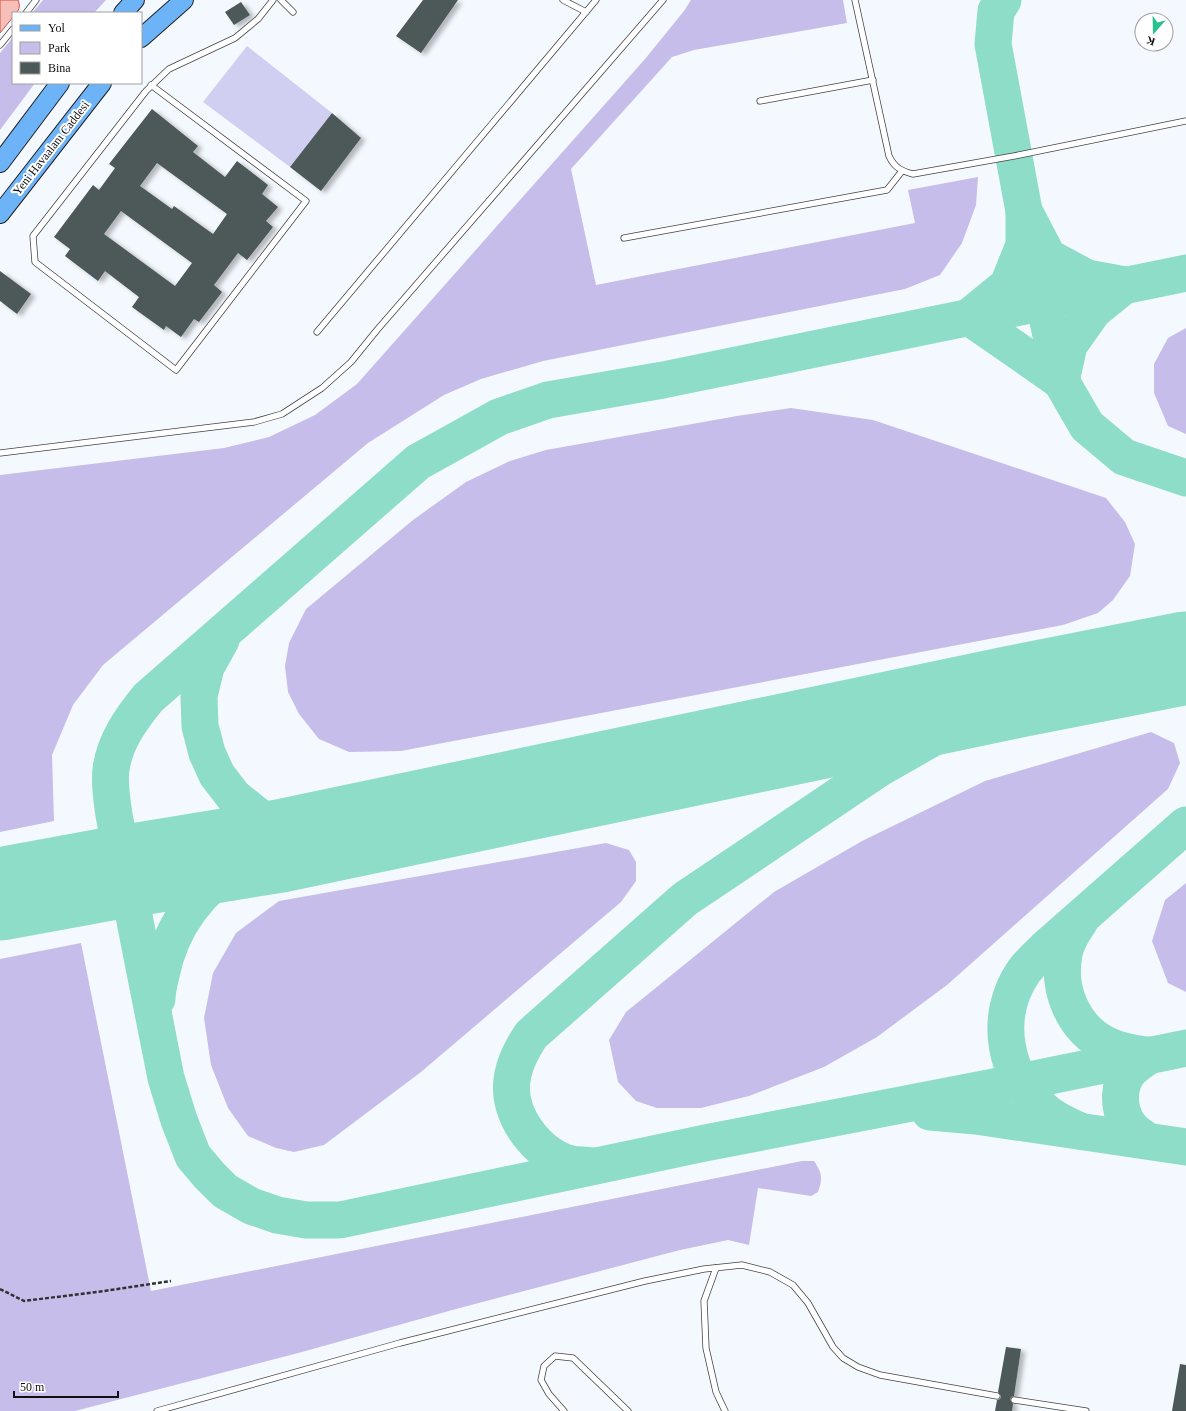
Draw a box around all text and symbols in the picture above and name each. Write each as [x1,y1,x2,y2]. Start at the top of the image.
legend [12,12,142,84]
north arrow [1134,12,1174,52]
text: Yol [48,21,65,35]
text: K [1144,34,1157,48]
text: Park [48,41,70,55]
text: Bina [48,61,71,75]
street label: Yeni Havaalanı Caddesi [10,98,92,198]
scale bar [14,1373,118,1399]
text: 50 m [20,1380,45,1394]

